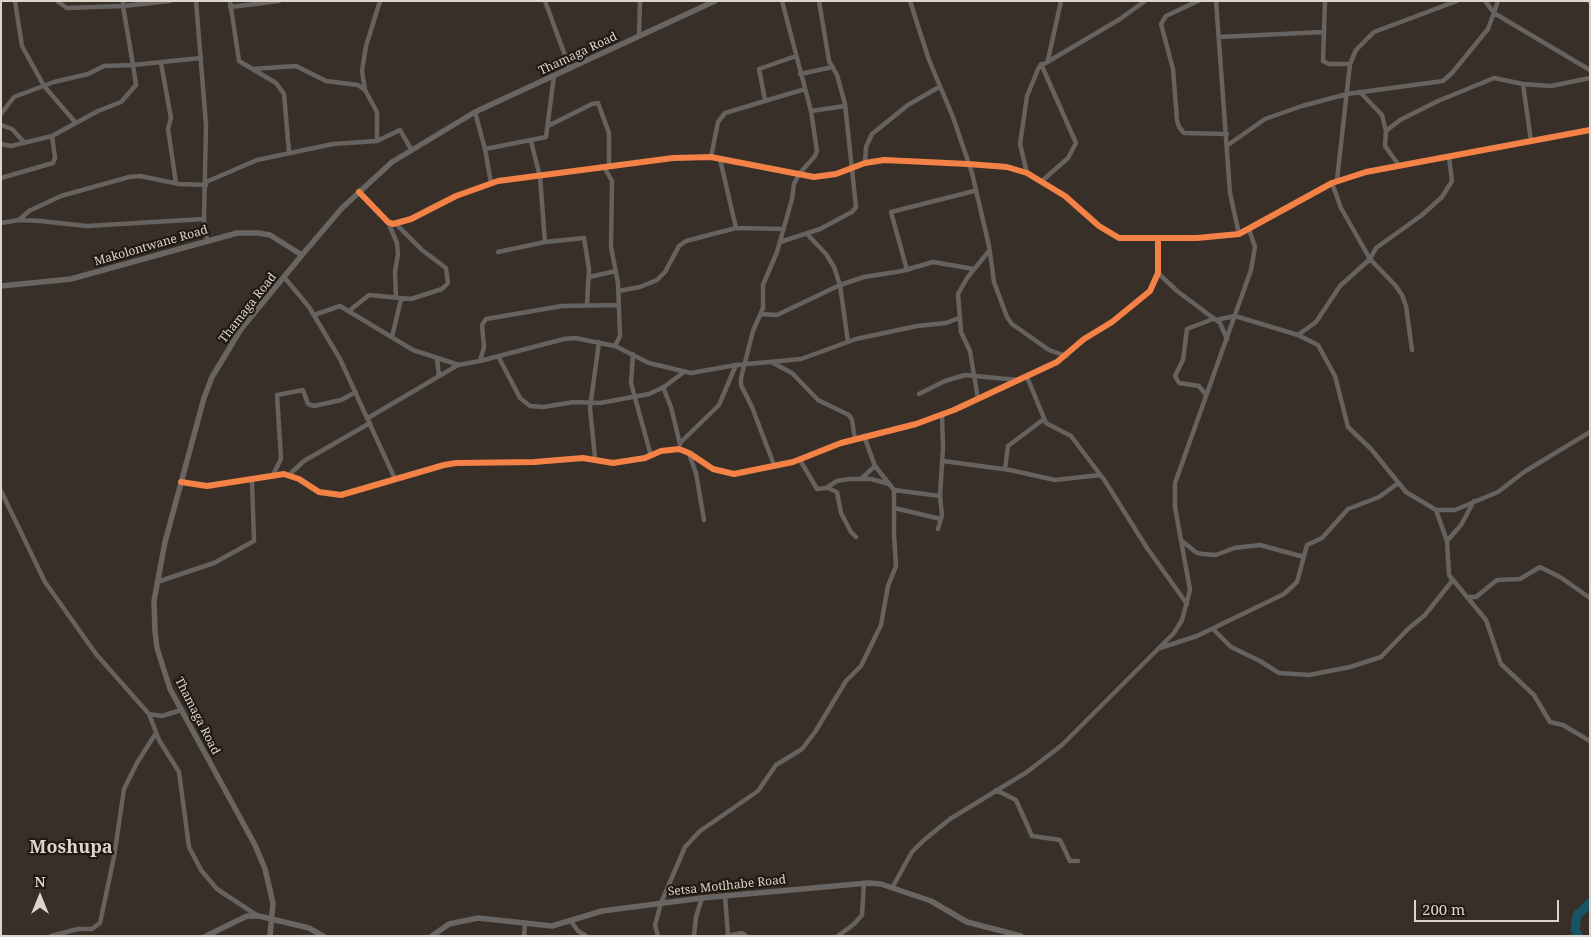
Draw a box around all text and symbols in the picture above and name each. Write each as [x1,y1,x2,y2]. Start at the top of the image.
street label: Thamaga Road [536,29,620,79]
street label: Makolontwane Road [92,223,210,269]
street label: Thamaga Road [216,270,280,346]
street label: Thamaga Road [171,675,223,757]
district label: Moshupa [29,837,113,859]
north arrow [15,872,65,922]
text: N [34,872,46,891]
street label: Setsa Motlhabe Road [667,873,787,899]
scale bar [1416,890,1561,922]
text: 200 m [1422,899,1465,919]

